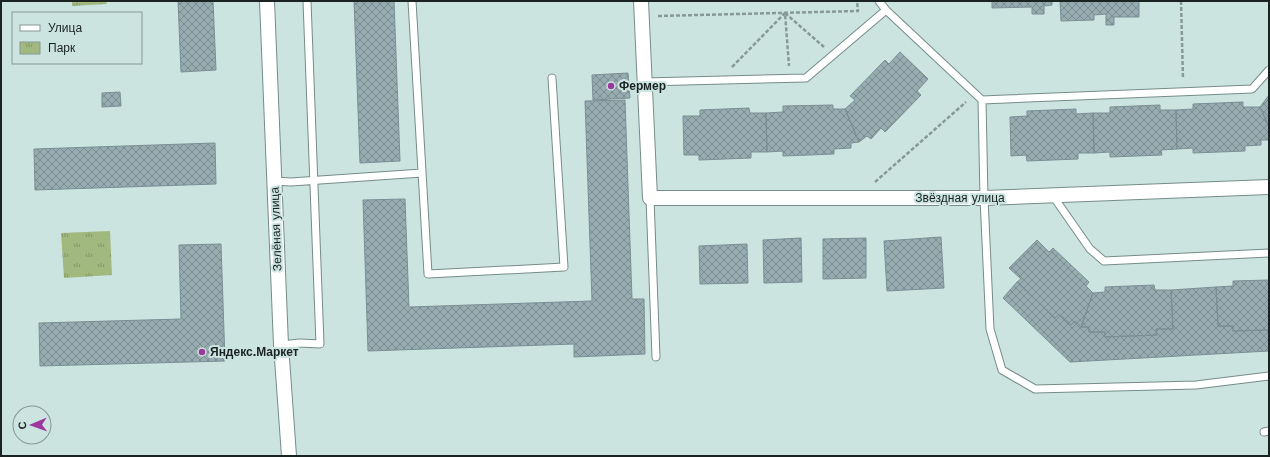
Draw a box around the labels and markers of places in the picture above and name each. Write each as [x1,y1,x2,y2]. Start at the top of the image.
place label: Фермер [619,79,666,93]
marker: Фермер [606,81,616,91]
place label: Яндекс.Маркет [210,345,299,359]
marker: Яндекс.Маркет [197,347,207,357]

